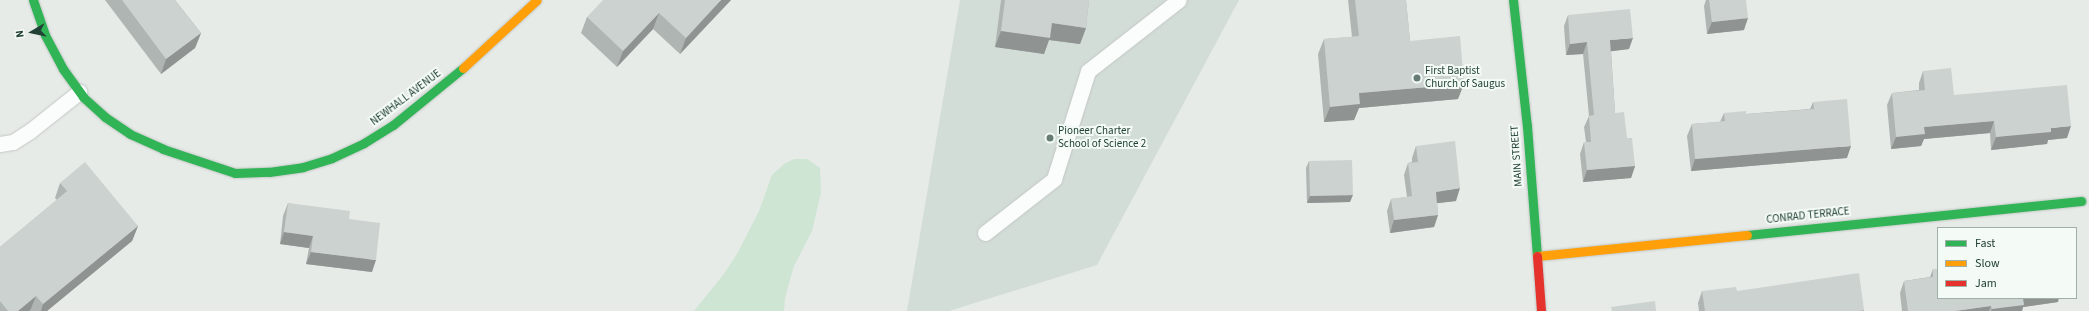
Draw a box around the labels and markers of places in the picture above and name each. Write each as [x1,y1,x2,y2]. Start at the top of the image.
place label: First Baptist Church of Saugus [1425,65,1505,91]
marker: First Baptist Church of Saugus [1412,73,1422,83]
place label: Pioneer Charter School of Science 2 [1058,125,1146,151]
marker: Pioneer Charter School of Science 2 [1045,133,1055,143]

